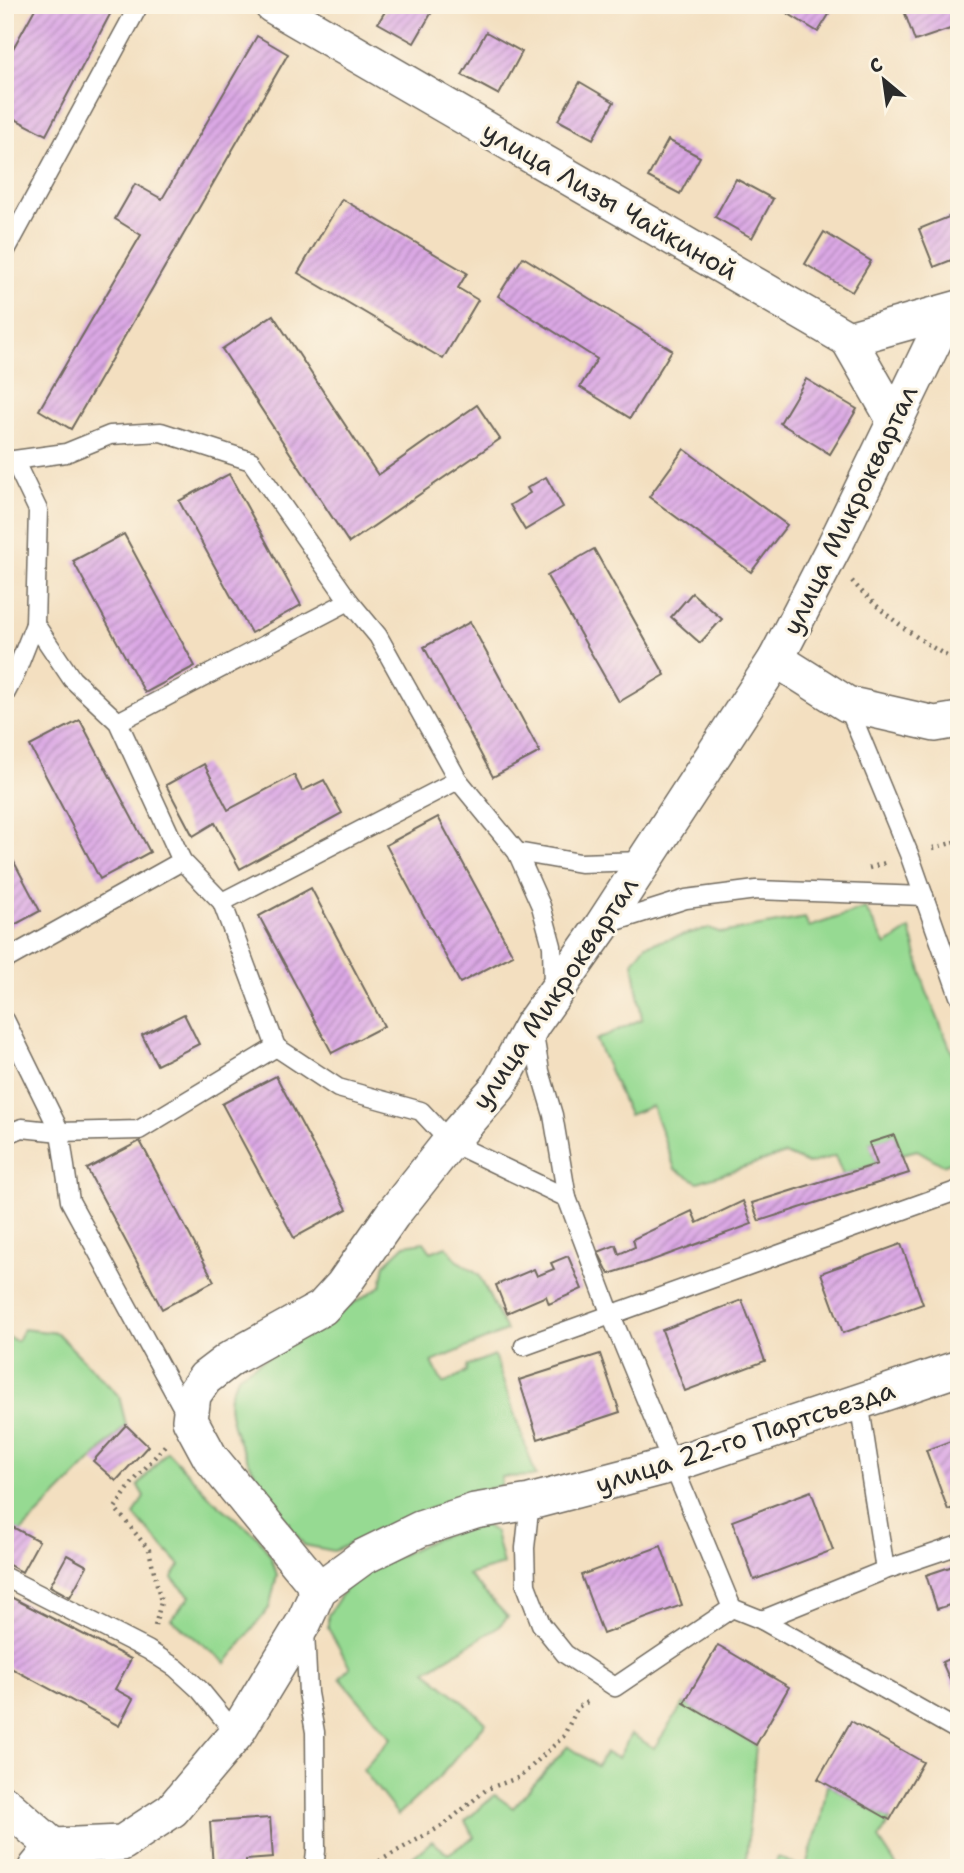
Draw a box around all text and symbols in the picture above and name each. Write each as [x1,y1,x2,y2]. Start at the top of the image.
north arrow [848,46,918,116]
text: С [865,52,887,79]
street label: улица Лизы Чайкиной [476,113,744,288]
street label: улица Микроквартал [774,378,926,641]
street label: улица Микроквартал [463,869,646,1116]
street label: улица 22-го Партсъезда [591,1372,899,1502]

